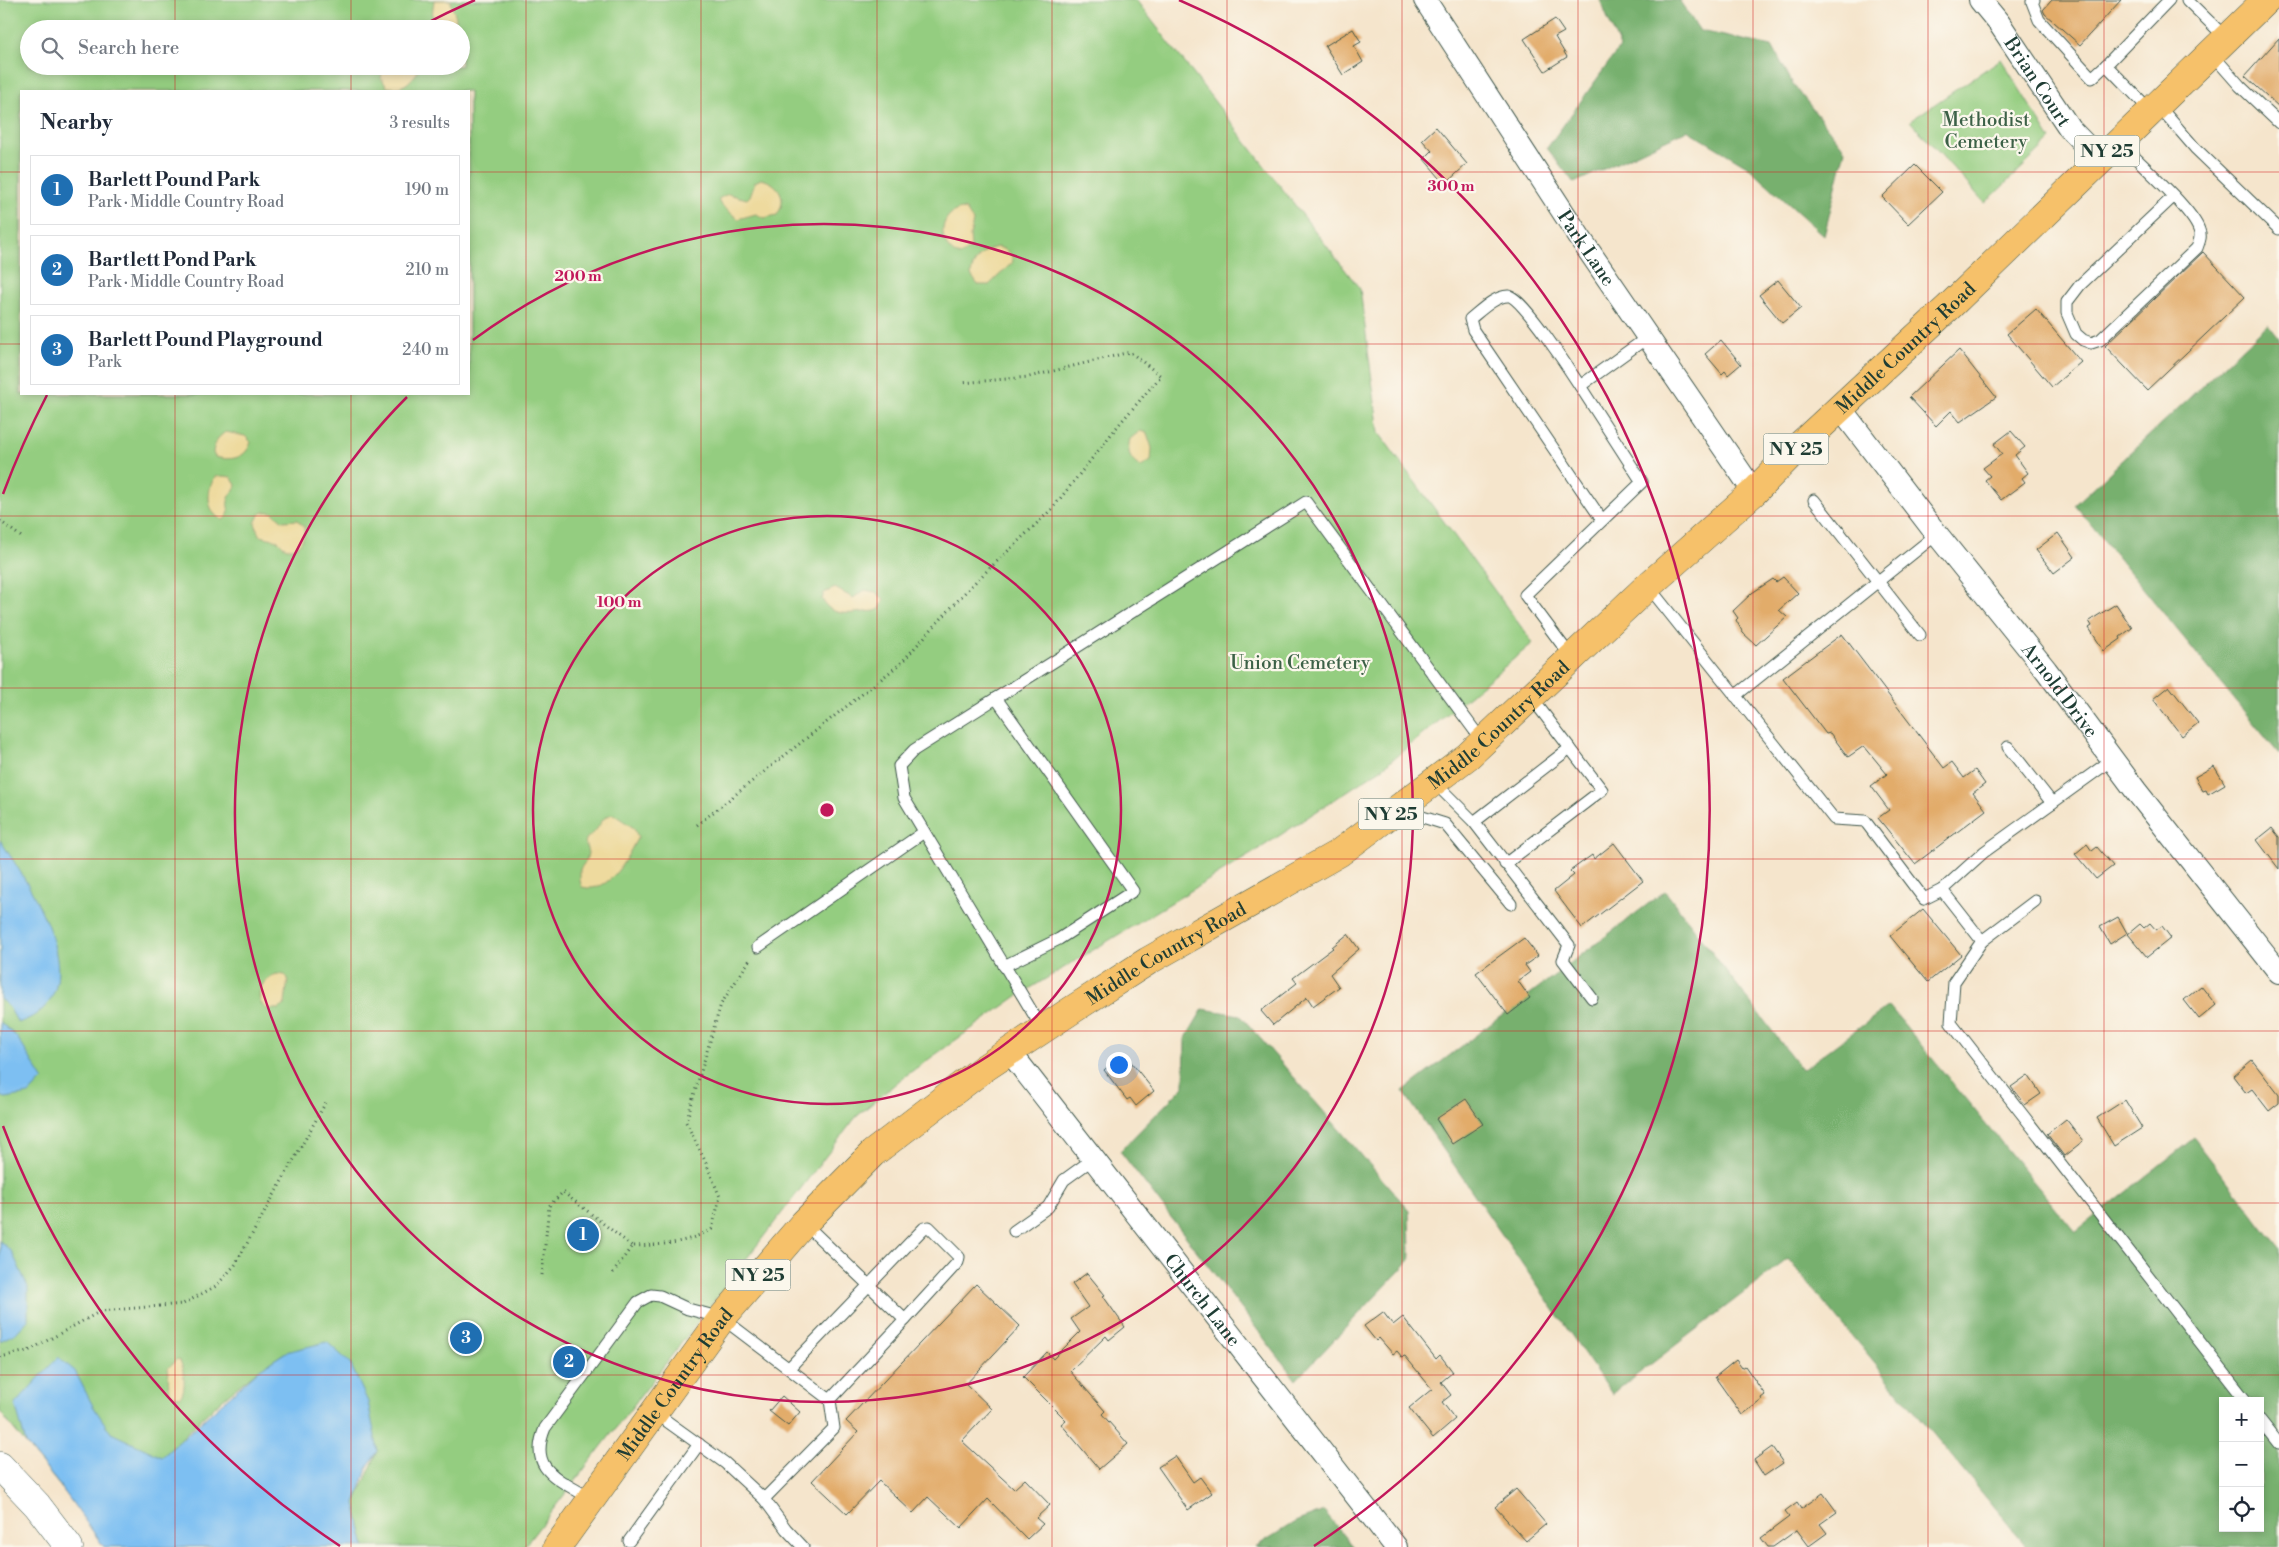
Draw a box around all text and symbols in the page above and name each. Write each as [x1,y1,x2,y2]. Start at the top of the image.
search box [20,20,470,75]
street label: Brian Court [1998,31,2076,132]
icon: search [38,34,66,62]
text: Search here [78,36,179,60]
park label: Methodist Cemetery [1942,108,2030,154]
text: Nearby [40,110,113,136]
text: 3 results [389,113,450,133]
road number: NY 25 [2074,136,2140,166]
text: Barlett Pound Park [88,168,260,192]
text: 300 m [1428,177,1475,196]
text: 1 [53,180,61,200]
text: 190 m [405,180,449,200]
text: Park · Middle Country Road [88,192,284,212]
street label: Park Lane [1552,206,1620,291]
text: Bartlett Pond Park [88,248,257,272]
text: 2 [52,260,62,280]
text: 210 m [405,260,449,280]
text: 200 m [554,267,602,286]
text: Park · Middle Country Road [88,272,284,292]
street label: Middle Country Road [1831,277,1981,419]
text: Barlett Pound Playground [88,328,323,352]
text: 3 [52,340,62,360]
text: 240 m [402,340,449,360]
text: Park [88,352,121,372]
road number: NY 25 [1764,434,1828,464]
text: 100 m [597,593,642,612]
street label: Arnold Drive [2016,638,2103,743]
park label: Union Cemetery [1230,651,1371,675]
street label: Middle Country Road [1423,655,1575,795]
road number: NY 25 [1358,799,1424,830]
centre of rings [818,801,836,819]
street label: Middle Country Road [1082,897,1251,1011]
your location [1106,1052,1132,1078]
pin: 1 [567,1216,599,1254]
street label: Church Lane [1159,1249,1246,1351]
road number: NY 25 [726,1260,790,1290]
street label: Middle Country Road [612,1303,739,1466]
pin: 3 [450,1319,482,1357]
pin: 2 [553,1343,585,1381]
map controls [2219,1397,2264,1532]
button: + [2219,1397,2264,1442]
button: − [2219,1442,2264,1487]
button: locate [2219,1487,2264,1532]

